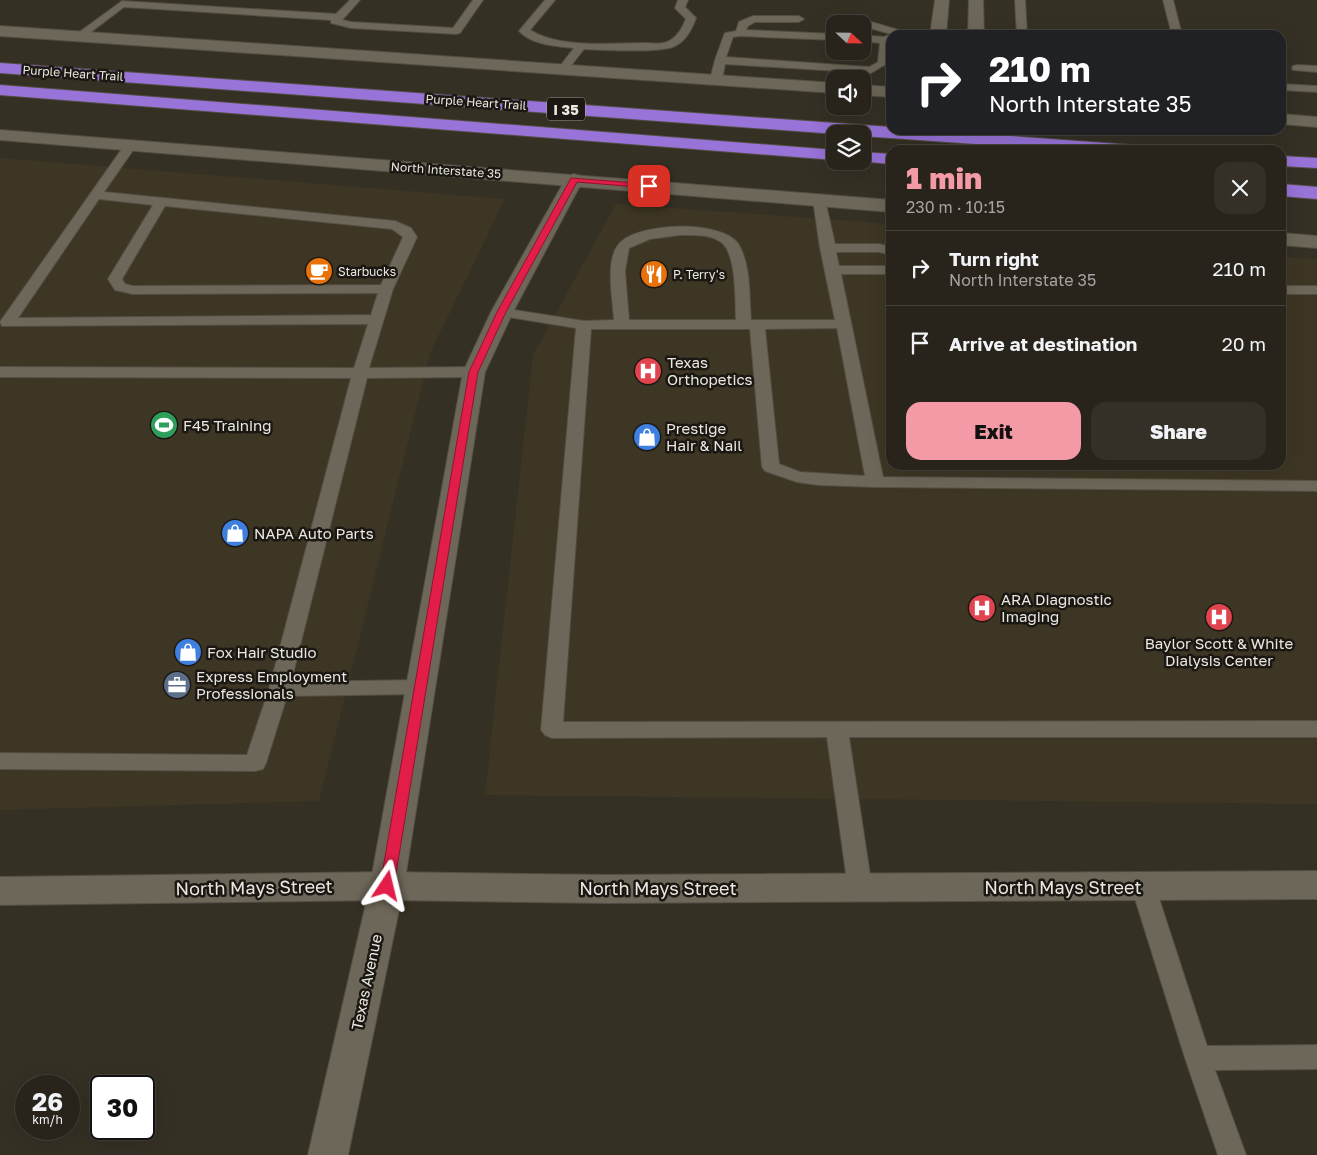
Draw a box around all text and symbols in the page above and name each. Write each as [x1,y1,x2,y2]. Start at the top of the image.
north arrow [826,15,871,60]
map controls [826,15,871,170]
text: 210 m [989,48,1091,90]
icon: right [906,50,971,115]
street label: Purple Heart Trail [22,62,124,84]
button: sound [826,70,871,115]
text: North Interstate 35 [989,90,1192,117]
street label: Purple Heart Trail [425,91,527,113]
road number: I 35 [547,98,585,120]
button: layers [826,125,871,170]
street label: North Interstate 35 [390,159,502,181]
text: 1 min [906,160,982,196]
button: close [1214,162,1266,214]
pin [628,165,670,207]
icon: arrive [635,172,663,200]
text: 230 m · 10:15 [906,197,1005,217]
text: Turn right [949,247,1039,270]
icon: right [906,254,934,282]
cafe icon: Starbucks [304,256,334,286]
text: 210 m [1212,257,1266,280]
restaurant icon: P. Terry's [639,259,669,289]
place label: Starbucks [338,264,396,279]
place label: P. Terry's [673,267,725,282]
text: North Interstate 35 [949,270,1096,290]
icon: arrive [906,329,934,357]
text: Arrive at destination [949,332,1137,355]
text: 20 m [1222,332,1266,355]
place label: Texas Orthopetics [667,353,753,388]
hospital icon: Texas Orthopetics [633,356,663,386]
button: Exit [906,402,1081,460]
button: Share [1091,402,1266,460]
sports icon: F45 Training [149,410,179,440]
place label: F45 Training [183,416,271,434]
place label: Prestige Hair & Nail [666,419,742,454]
shop icon: Prestige Hair & Nail [632,422,662,452]
shop icon: NAPA Auto Parts [220,518,250,548]
place label: NAPA Auto Parts [254,524,374,542]
place label: ARA Diagnostic Imaging [1001,590,1112,625]
hospital icon: ARA Diagnostic Imaging [967,593,997,623]
hospital icon: Baylor Scott & White Dialysis Center [1204,602,1234,632]
place label: Baylor Scott & White Dialysis Center [1145,634,1293,669]
shop icon: Fox Hair Studio [173,637,203,667]
place label: Fox Hair Studio [207,643,317,661]
place label: Express Employment Professionals [196,667,347,702]
office icon: Express Employment Professionals [162,670,192,700]
position arrow [360,859,412,911]
street label: North Mays Street [175,875,333,899]
street label: North Mays Street [984,876,1142,898]
street label: North Mays Street [579,877,737,899]
street label: Texas Avenue [347,932,385,1032]
speed limit sign: 30 [90,1075,155,1140]
text: 26 [32,1086,63,1117]
text: km/h [32,1112,63,1127]

